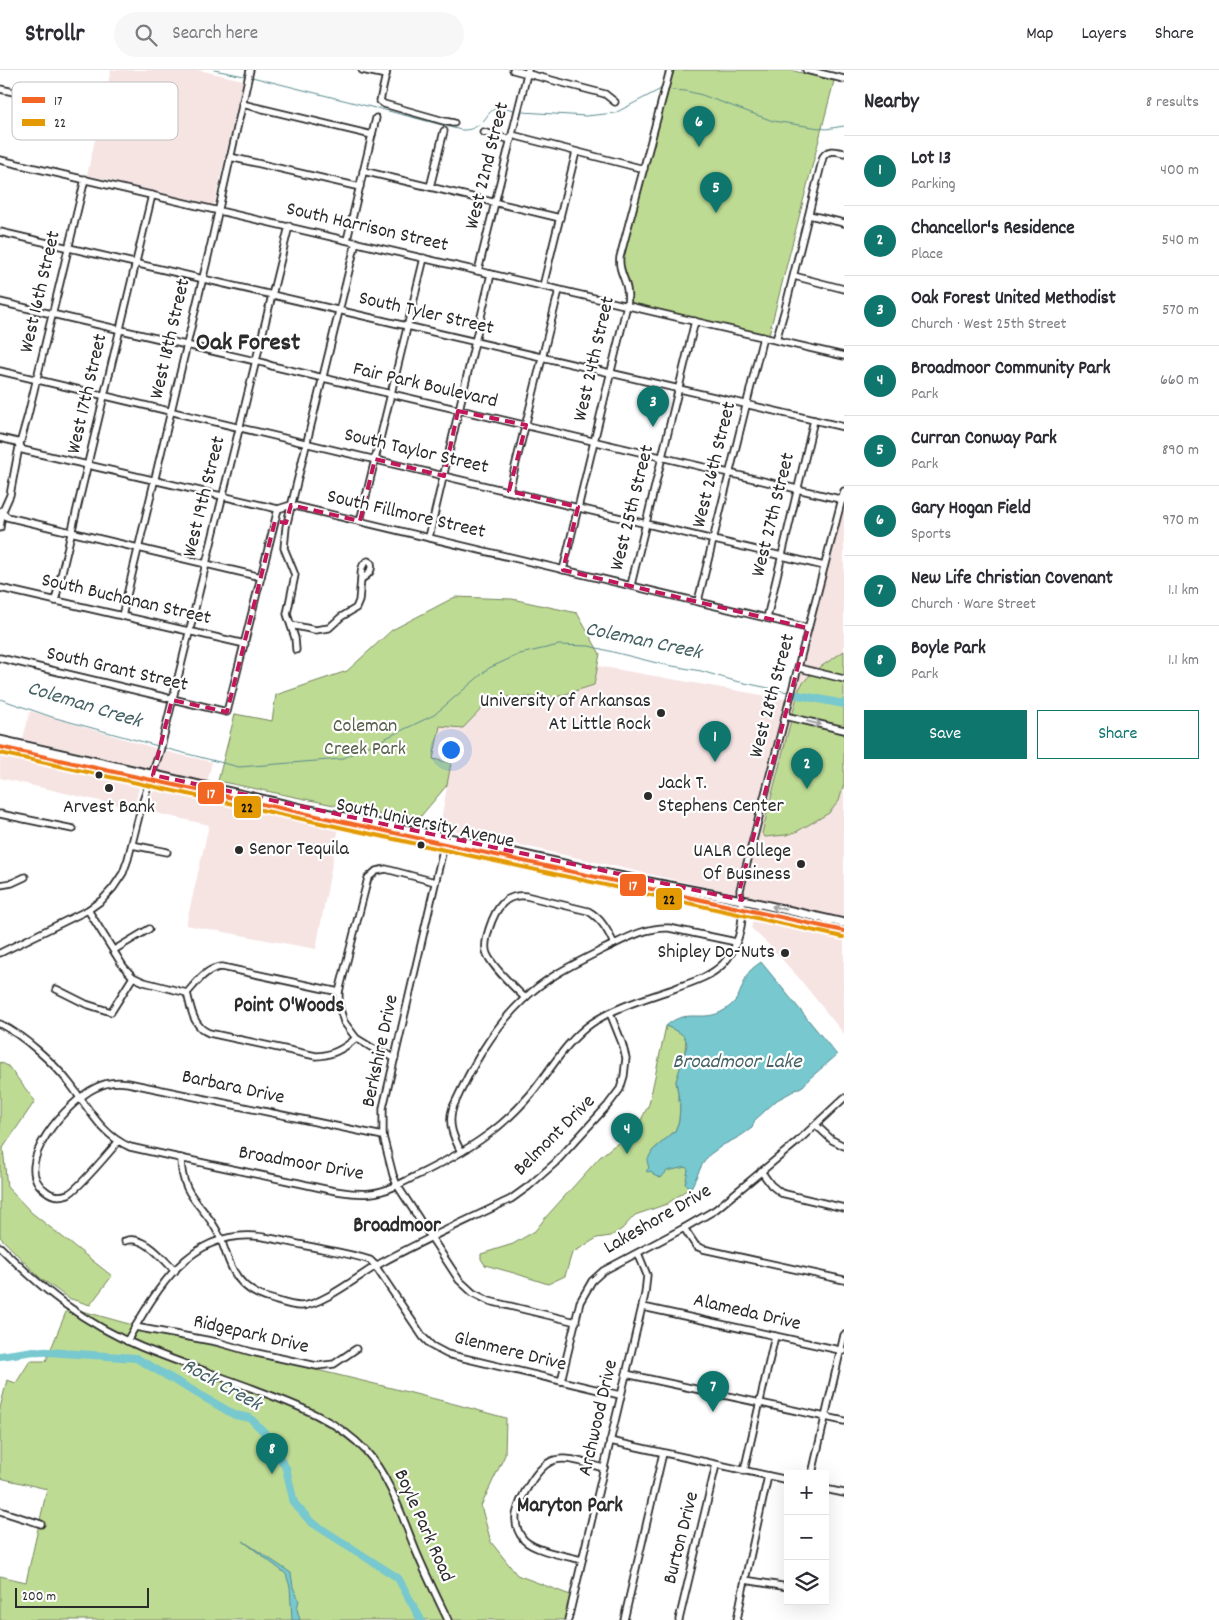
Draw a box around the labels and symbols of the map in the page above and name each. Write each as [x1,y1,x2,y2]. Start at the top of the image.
legend [12,82,178,140]
text: 17 [54,92,62,112]
street label: West 22nd Street [459,100,517,232]
pin: 6 [683,106,715,147]
text: 22 [54,114,66,134]
pin: 5 [700,172,732,213]
street label: South Harrison Street [283,196,451,260]
street label: West 16th Street [13,228,69,356]
street label: West 18th Street [144,276,198,402]
street label: South Tyler Street [356,285,496,343]
street label: West 24th Street [567,294,623,424]
district label: Oak Forest [196,326,301,362]
street label: West 17th Street [61,331,115,457]
street label: Fair Park Boulevard [350,356,500,416]
pin: 3 [637,386,669,427]
street label: West 26th Street [686,399,744,531]
street label: South Taylor Street [341,422,491,482]
street label: West 19th Street [176,433,234,561]
street label: West 25th Street [604,442,662,574]
street label: West 27th Street [745,450,803,580]
street label: South Fillmore Street [324,483,488,547]
street label: South Buchanan Street [38,567,214,633]
water label: Coleman Creek [582,615,706,669]
street label: West 28th Street [743,631,803,761]
street label: South Grant Street [44,640,190,700]
water label: Coleman Creek [23,674,147,738]
place label: University of Arkansas At Little Rock [480,688,651,739]
marker: University of Arkansas At Little Rock [655,707,667,719]
park label: Coleman Creek Park [324,713,406,764]
one-way arrow [806,719,822,728]
pin: 1 [699,721,731,762]
your location [438,737,464,763]
pin: 2 [791,748,823,789]
unlabelled marker [94,770,104,780]
place label: Jack T. Stephens Center [658,770,785,821]
line badge: 17 [197,781,225,805]
marker: Arvest Bank [103,782,115,794]
text: 17 [207,785,216,805]
marker: Jack T. Stephens Center [642,790,654,802]
street label: South University Avenue [333,791,517,857]
place label: Arvest Bank [63,794,155,822]
line badge: 22 [233,795,262,819]
text: 22 [241,799,253,819]
place label: Senor Tequila [249,836,349,864]
place label: UALR College Of Business [693,838,791,889]
unlabelled marker [416,840,426,850]
marker: Senor Tequila [233,844,245,856]
marker: UALR College Of Business [795,858,807,870]
line badge: 17 [619,873,647,897]
text: 17 [629,877,638,897]
line badge: 22 [655,887,683,911]
text: 22 [663,891,675,911]
one-way arrow [772,903,788,913]
place label: Shipley Do-Nuts [658,939,775,967]
marker: Shipley Do-Nuts [779,947,791,959]
district label: Point O'Woods [234,992,344,1022]
street label: Berkshire Drive [355,992,407,1110]
water label: Broadmoor Lake [673,1048,803,1078]
street label: Barbara Drive [179,1063,287,1113]
street label: Belmont Drive [508,1089,602,1183]
pin: 4 [611,1113,643,1154]
street label: Broadmoor Drive [236,1139,366,1189]
street label: Lakeshore Drive [599,1178,717,1262]
district label: Broadmoor [353,1212,442,1242]
street label: Alameda Drive [691,1287,804,1339]
street label: Ridgepark Drive [191,1308,312,1362]
street label: Glenmere Drive [451,1325,569,1380]
water label: Rock Creek [176,1352,268,1421]
street label: Archwood Drive [572,1357,626,1479]
pin: 7 [697,1371,729,1412]
pin: 8 [256,1433,288,1474]
street label: Boyle Park Road [386,1465,460,1587]
street label: Burton Drive [657,1489,707,1587]
district label: Maryton Park [517,1492,623,1522]
scale bar [15,1585,149,1608]

